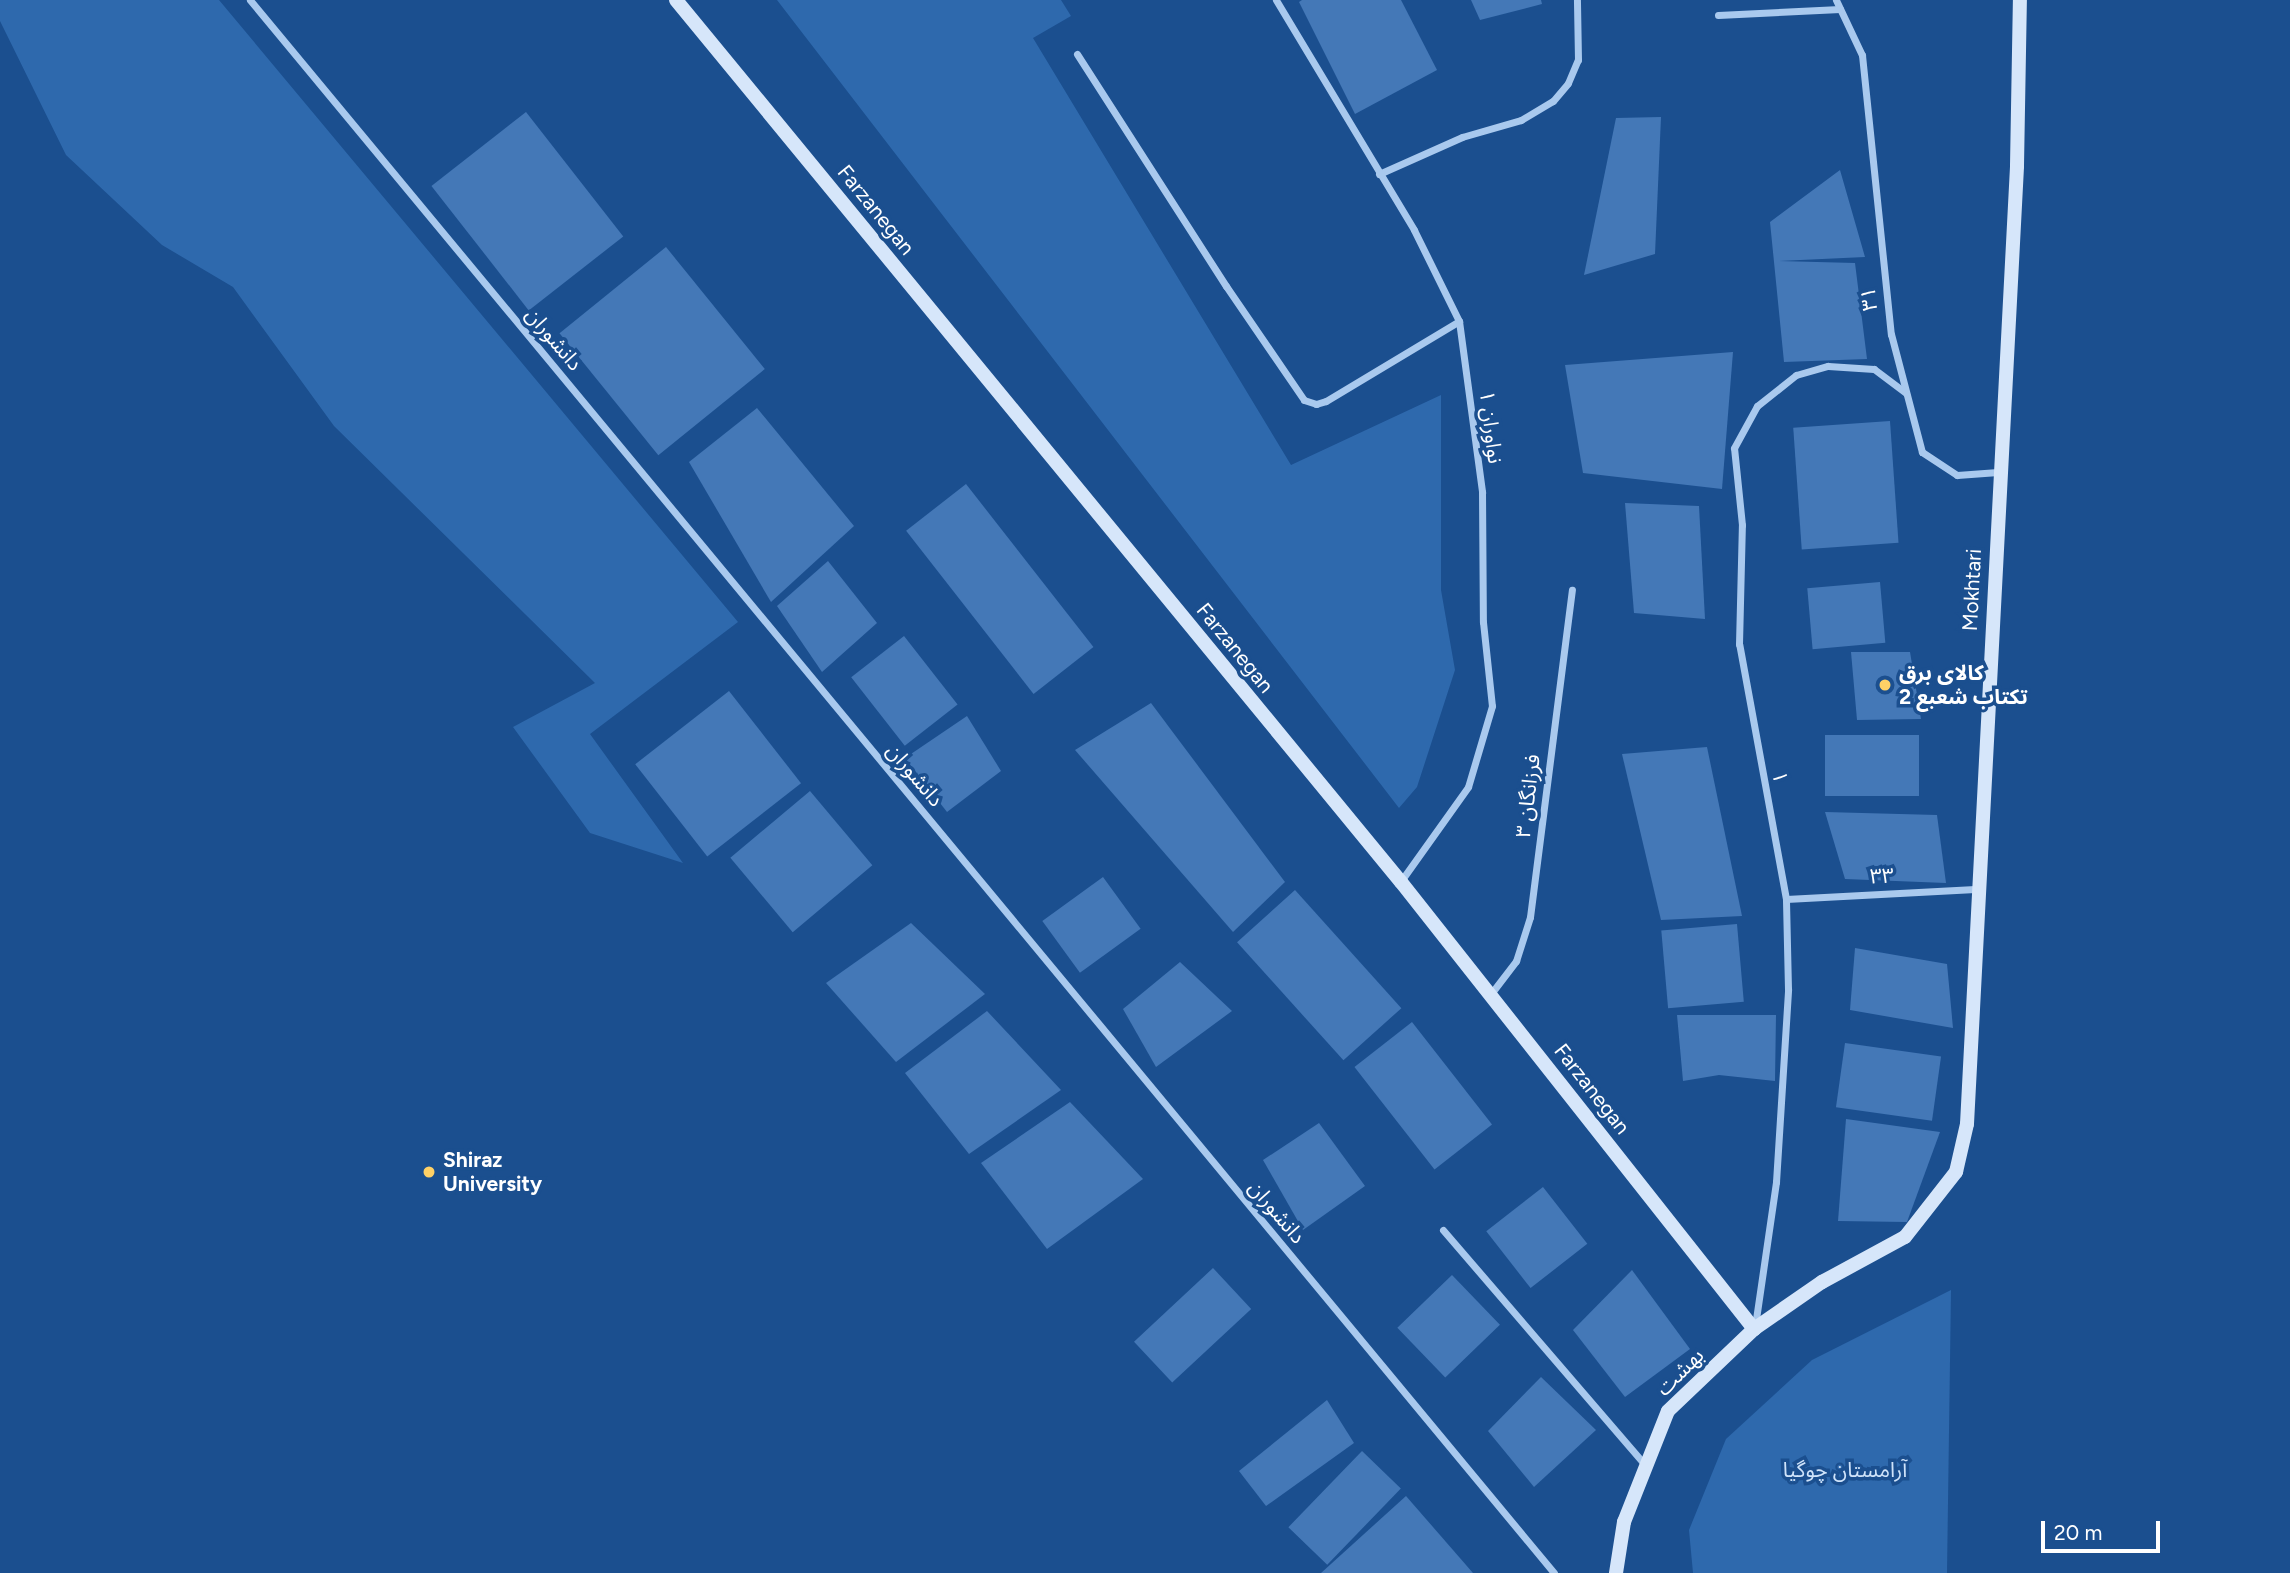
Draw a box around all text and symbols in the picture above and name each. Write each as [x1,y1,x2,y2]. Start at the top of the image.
street label: Farzanegan [832,160,920,260]
street label: ۳۱ [1855,286,1883,312]
street label: دانشوران [520,302,588,376]
street label: نواوران ۱ [1474,389,1508,465]
street label: Mokhtari [1957,548,1987,632]
street label: Farzanegan [1191,598,1279,698]
place label: کالای برق تکتاب شعبع 2 [1899,660,2028,710]
marker: کالای برق تکتاب شعبع 2 [1877,677,1893,693]
street label: دانشوران [881,738,949,812]
street label: فرزانگان ۳ [1510,753,1546,839]
street label: ۱ [1766,769,1794,785]
street label: ۳۳ [1869,863,1895,889]
street label: Farzanegan [1549,1039,1635,1139]
place label: Shiraz University [443,1147,542,1197]
marker: Shiraz University [421,1164,437,1180]
street label: دانشوران [1243,1175,1311,1249]
street label: بهشت [1651,1343,1709,1401]
park label: آرامستان چوگیا [1783,1457,1907,1483]
scale bar [2045,1506,2164,1550]
text: 20 m [2054,1520,2102,1545]

